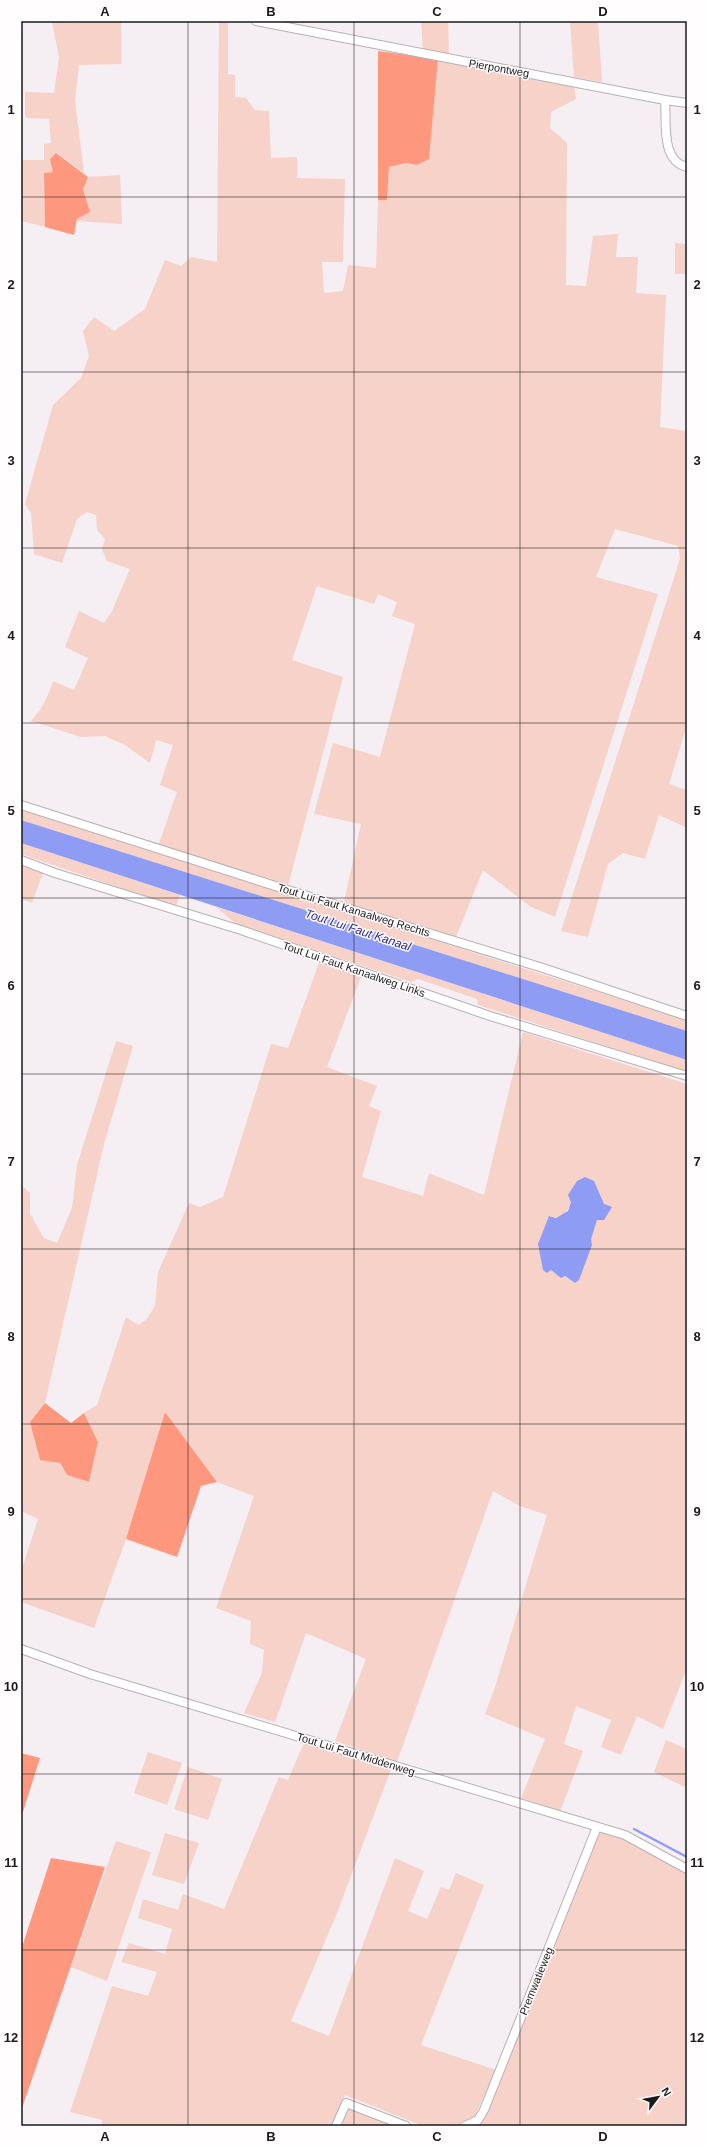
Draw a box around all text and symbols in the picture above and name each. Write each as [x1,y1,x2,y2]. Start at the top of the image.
text: A [100,4,110,19]
text: B [266,4,276,19]
text: C [432,4,442,19]
text: D [598,4,608,19]
street label: Pierpontweg [468,57,530,79]
text: 1 [7,102,15,117]
text: 1 [693,102,701,117]
text: 2 [7,277,15,292]
text: 2 [693,277,701,292]
text: 3 [7,453,15,468]
text: 3 [693,453,701,468]
text: 4 [7,628,15,643]
text: 4 [693,628,701,643]
text: 5 [7,803,15,818]
text: 5 [693,803,701,818]
street label: Tout Lui Faut Kanaalweg Rechts [276,881,432,939]
water label: Tout Lui Faut Kanaal [303,906,413,954]
street label: Tout Lui Faut Kanaalweg Links [281,939,427,999]
text: 6 [7,978,15,993]
text: 6 [693,978,701,993]
text: 7 [7,1154,15,1169]
text: 7 [693,1154,701,1169]
text: 8 [7,1329,15,1344]
text: 8 [693,1329,701,1344]
text: 9 [7,1504,15,1519]
text: 9 [693,1504,701,1519]
text: 10 [4,1679,18,1694]
text: 10 [690,1679,704,1694]
street label: Tout Lui Faut Middenweg [295,1730,417,1778]
text: 11 [4,1855,18,1870]
text: 11 [690,1855,704,1870]
street label: Premwatieweg [517,1945,555,2017]
text: 12 [4,2030,18,2045]
text: 12 [690,2030,704,2045]
north arrow [638,2077,678,2117]
text: N [659,2085,674,2098]
text: A [100,2129,110,2144]
text: B [266,2129,276,2144]
text: C [432,2129,442,2144]
text: D [598,2129,608,2144]

